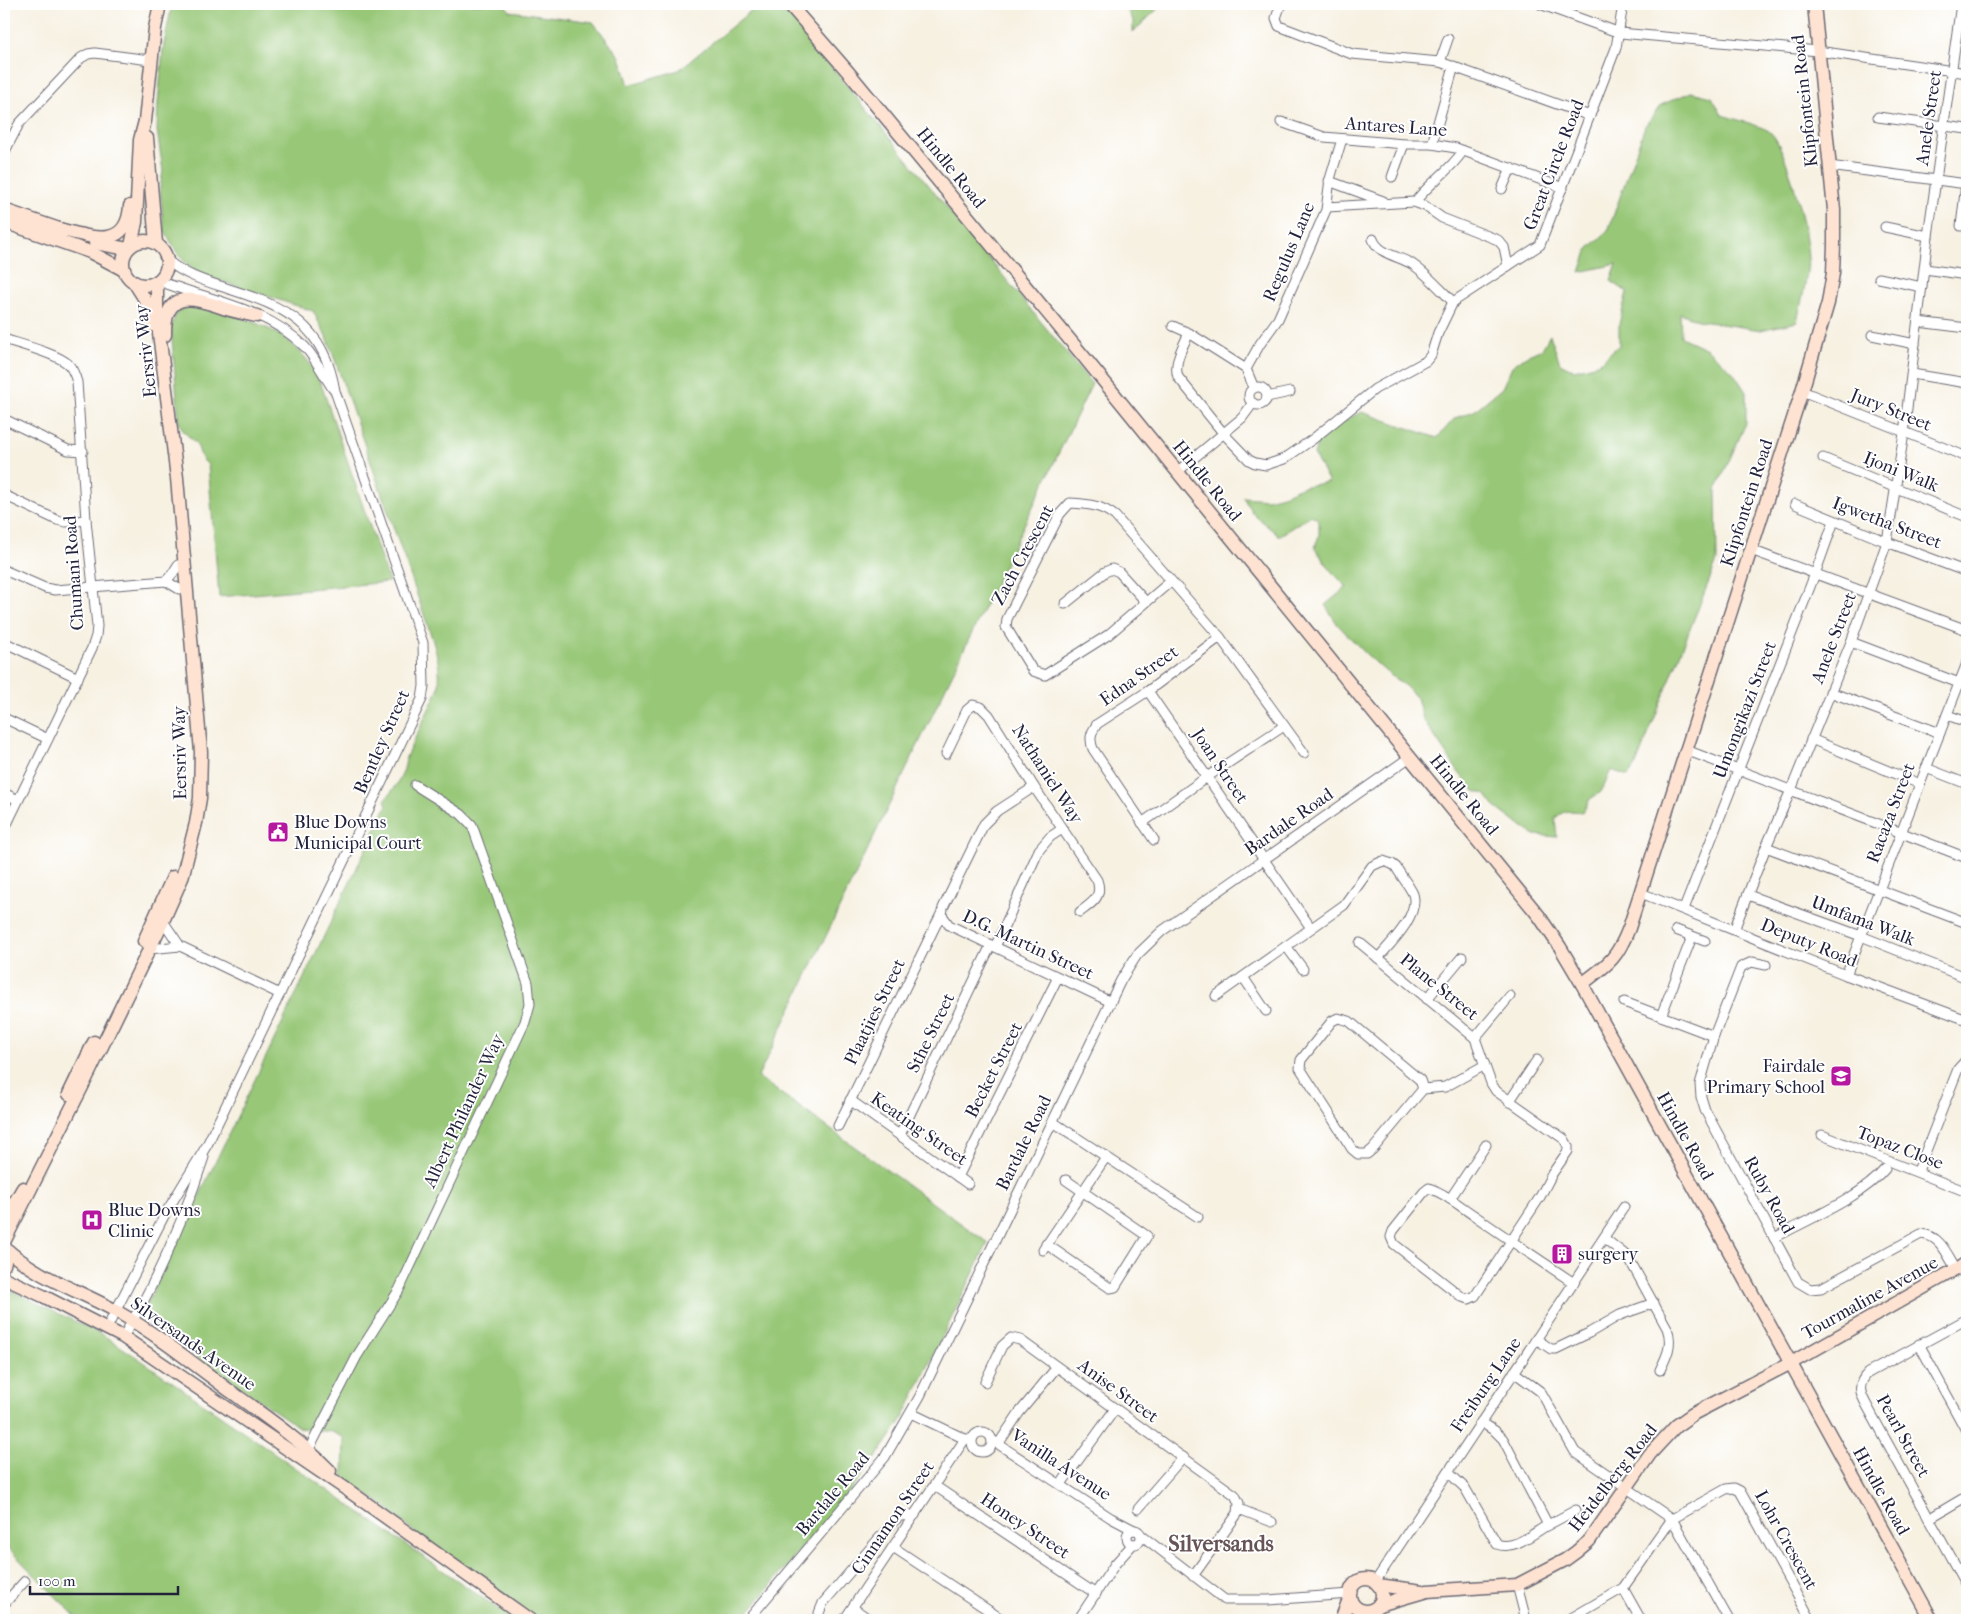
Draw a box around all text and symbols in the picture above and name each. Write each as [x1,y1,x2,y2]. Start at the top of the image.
street label: Klipfontein Road [1788,34,1822,168]
street label: Anele Street [1912,68,1946,168]
street label: Great Circle Road [1519,97,1589,233]
street label: Antares Lane [1343,113,1448,141]
street label: Hindle Road [912,124,990,213]
street label: Regulus Lane [1259,199,1319,305]
street label: Eersriv Way [131,302,161,399]
street label: Jury Street [1846,384,1935,436]
street label: Klipfontein Road [1716,436,1778,569]
street label: Hindle Road [1168,437,1246,526]
street label: Ijoni Walk [1860,447,1942,497]
street label: Igwetha Street [1830,493,1945,554]
street label: Zach Crescent [988,501,1059,609]
street label: Chumani Road [59,515,88,631]
street label: Anele Street [1807,589,1861,687]
street label: Umongikazi Street [1709,638,1781,782]
street label: Edna Street [1096,641,1183,711]
street label: Bentley Street [350,686,415,797]
street label: Eersriv Way [169,705,191,800]
street label: Nathaniel Way [1007,721,1088,829]
street label: Joan Street [1186,723,1253,808]
street label: Hindle Road [1425,751,1503,840]
street label: Racaza Street [1862,759,1920,866]
street label: Bardale Road [1241,784,1337,860]
place label: Blue Downs Municipal Court [294,812,422,854]
public building icon: Blue Downs Municipal Court [266,820,290,844]
street label: Umfama Walk [1808,892,1919,951]
street label: D.G. Martin Street [959,905,1097,985]
street label: Deputy Road [1758,914,1861,972]
street label: Plane Street [1396,949,1483,1025]
street label: Plaatjies Street [840,955,910,1069]
street label: Sthe Street [903,989,960,1076]
street label: Becket Street [961,1018,1027,1121]
street label: Albert Philander Way [419,1030,509,1192]
place label: Fairdale Primary School [1707,1056,1825,1098]
school or university icon: Fairdale Primary School [1829,1064,1853,1088]
street label: Keating Street [867,1088,972,1170]
street label: Hindle Road [1652,1088,1718,1184]
street label: Bardale Road [992,1092,1056,1194]
street label: Topaz Close [1854,1122,1946,1174]
street label: Ruby Road [1739,1153,1799,1238]
place label: Blue Downs Clinic [108,1200,201,1242]
hospital icon: Blue Downs Clinic [80,1208,104,1232]
building icon: surgery [1550,1242,1574,1266]
place label: surgery [1578,1244,1640,1265]
street label: Tourmaline Avenue [1798,1252,1942,1344]
street label: Silversands Avenue [126,1293,260,1395]
street label: Freiburg Lane [1446,1333,1526,1437]
street label: Anise Street [1073,1354,1163,1428]
street label: Pearl Street [1872,1391,1935,1482]
street label: Heidelberg Road [1564,1420,1662,1536]
street label: Vanilla Avenue [1006,1424,1115,1505]
street label: Hindle Road [1848,1443,1914,1539]
street label: Bardale Road [792,1448,874,1540]
street label: Cinnamon Street [847,1457,939,1579]
street label: Lohr Crescent [1750,1487,1822,1594]
street label: Honey Street [976,1489,1074,1564]
district label: Silversands [1168,1531,1274,1557]
scale bar [30,1564,178,1596]
text: 100 m [38,1572,76,1590]

